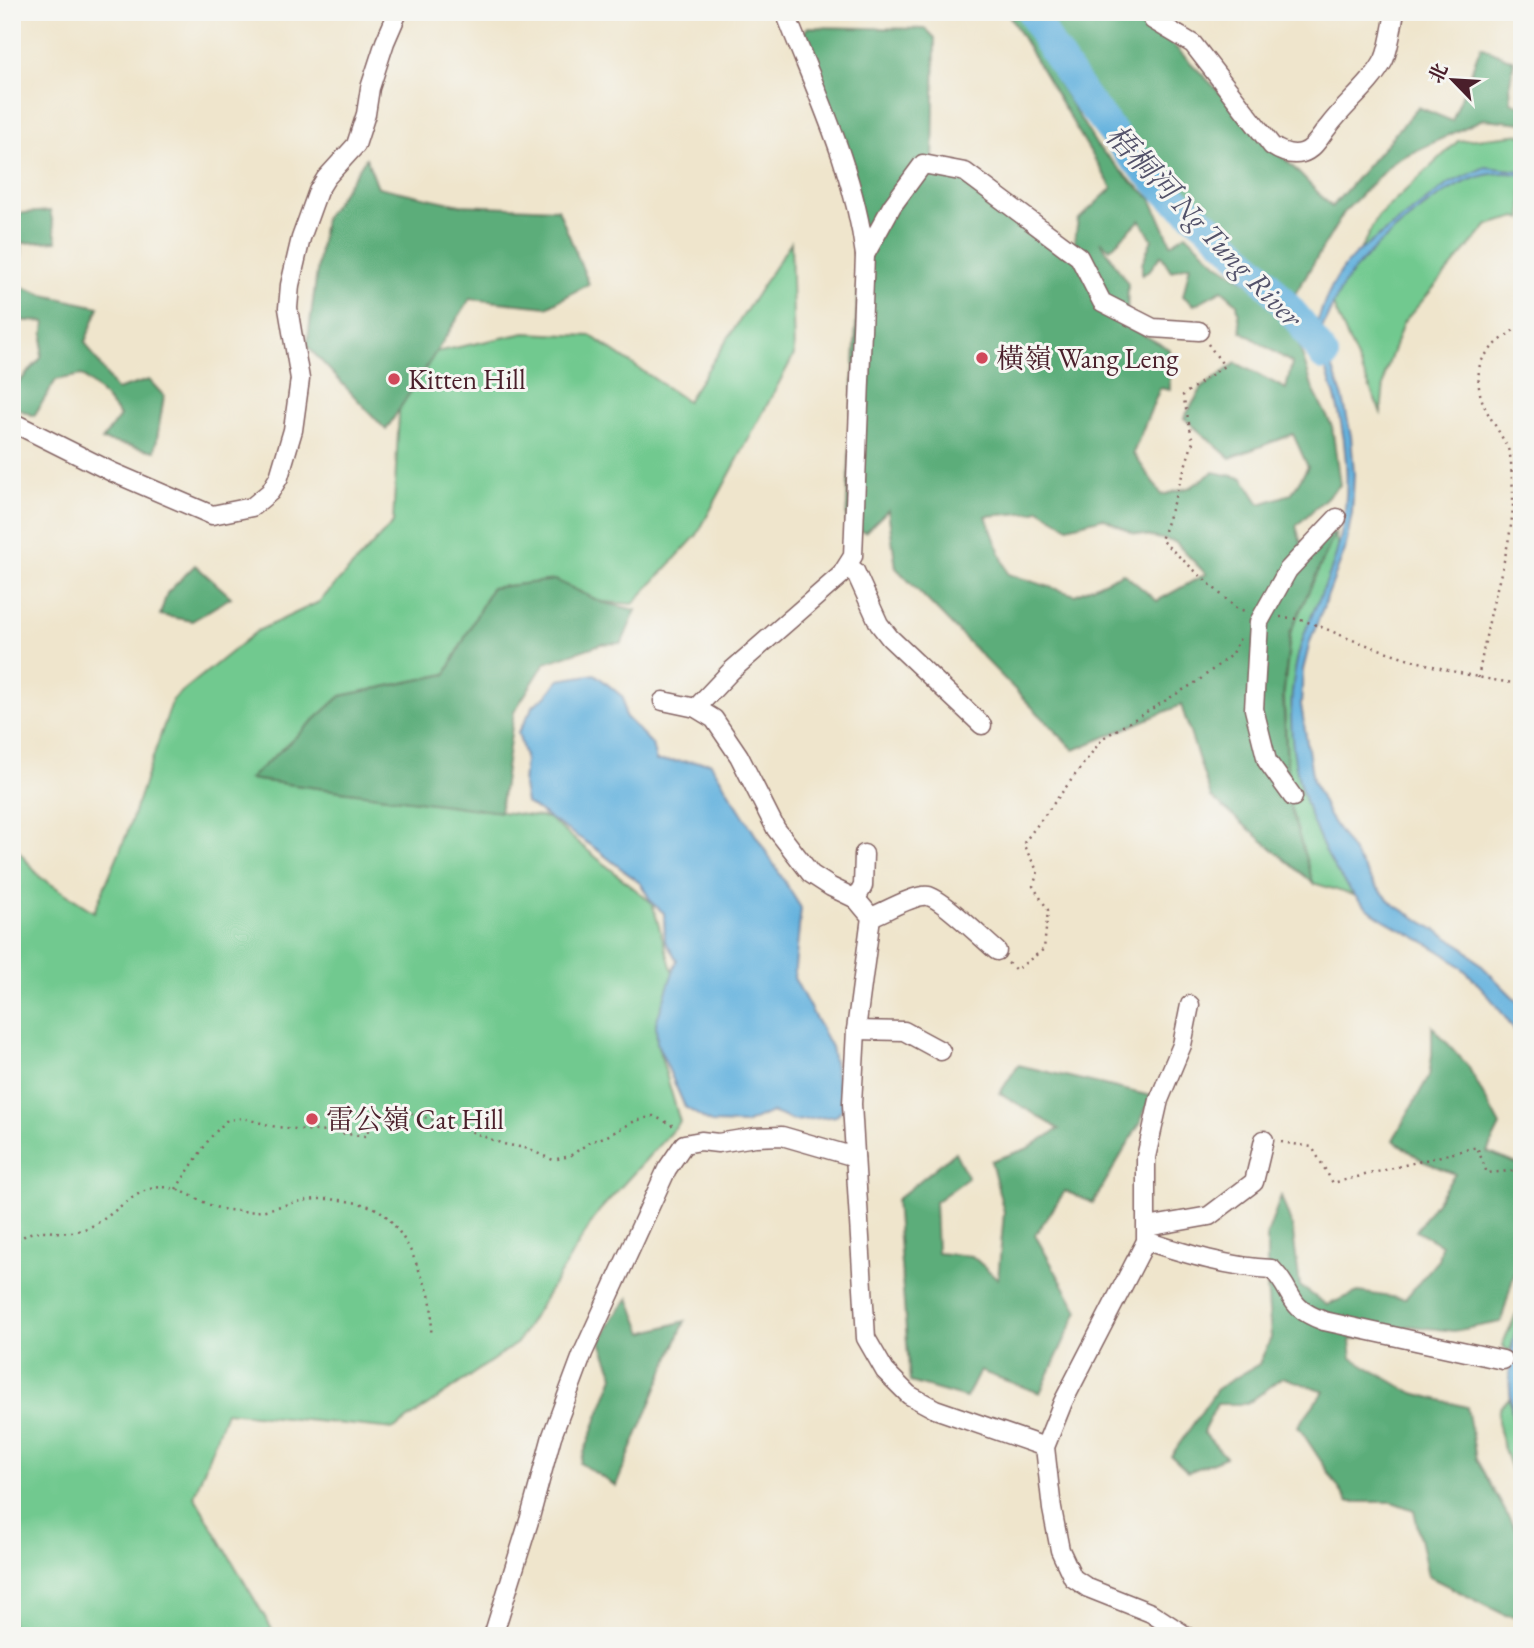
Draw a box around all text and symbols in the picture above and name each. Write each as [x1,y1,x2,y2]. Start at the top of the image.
north arrow [1418,46,1488,116]
text: 北 [1423,59,1453,87]
water label: 梧桐河 Ng Tung River [1098,116,1312,336]
place label: 橫嶺 Wang Leng [996,340,1179,376]
marker: 橫嶺 Wang Leng [974,350,990,366]
place label: Kitten Hill [408,361,526,397]
marker: Kitten Hill [386,371,402,387]
place label: 雷公嶺 Cat Hill [326,1101,504,1137]
marker: 雷公嶺 Cat Hill [304,1111,320,1127]

